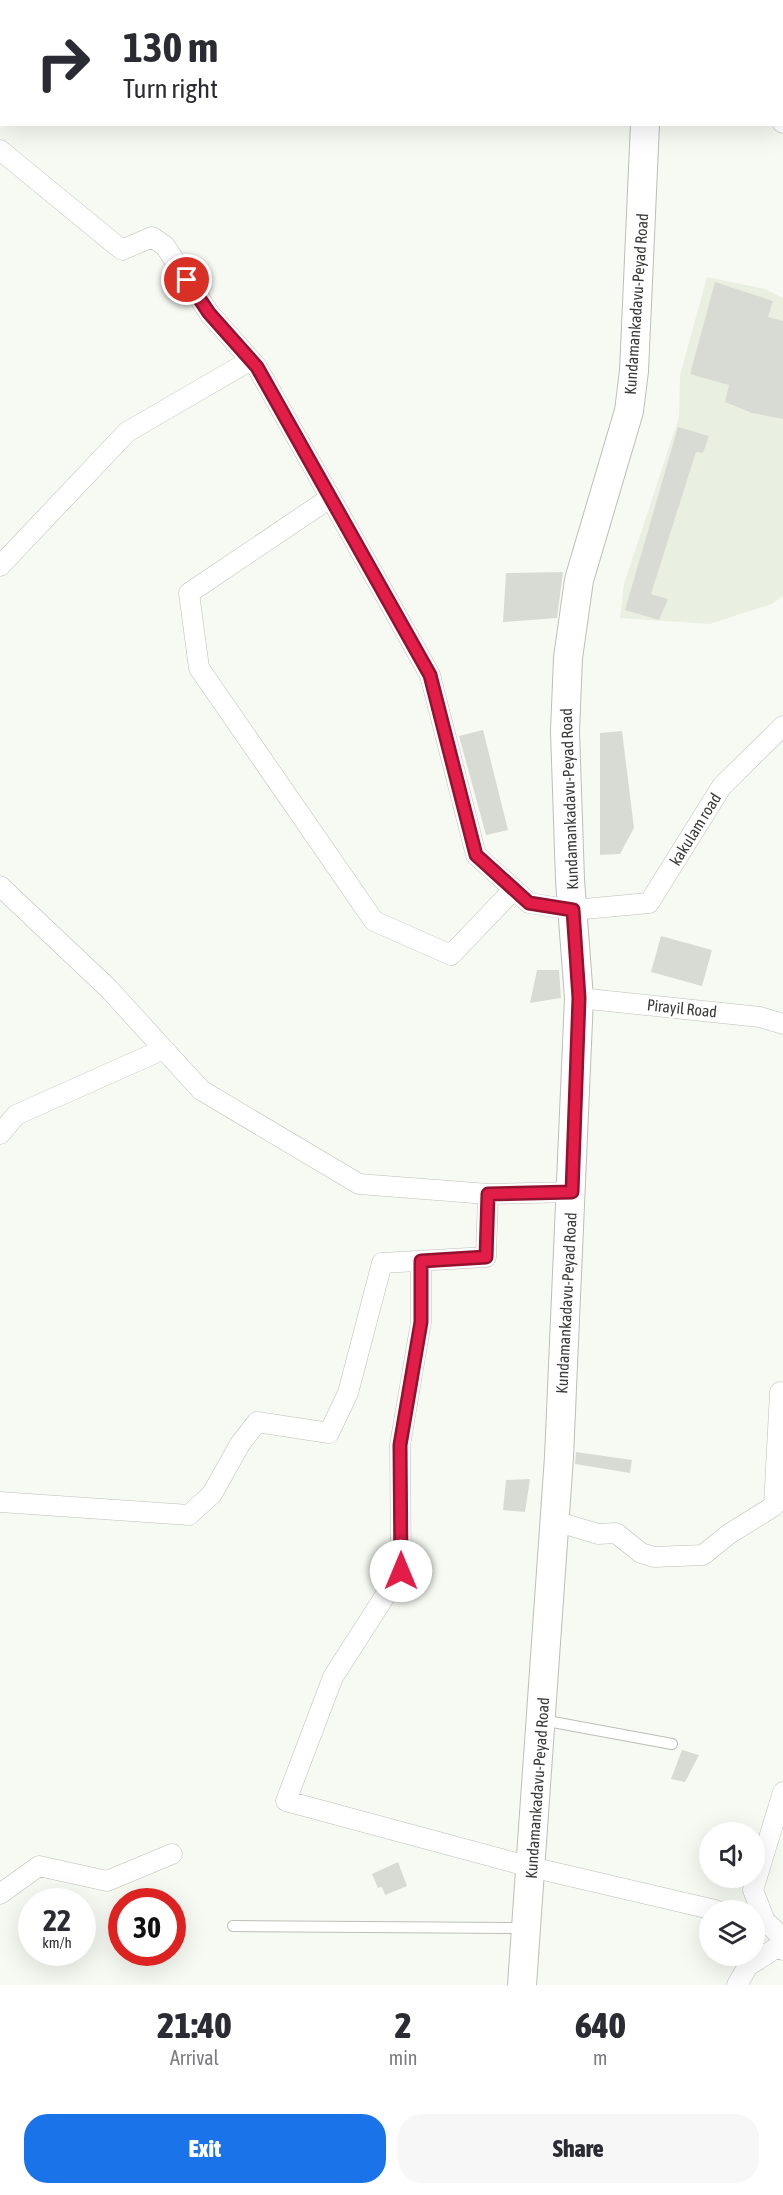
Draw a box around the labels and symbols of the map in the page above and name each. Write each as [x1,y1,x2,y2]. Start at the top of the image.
street label: Kundamankadavu-Peyad Road [621,213,652,395]
pin [161,254,212,305]
street label: Kundamankadavu-Peyad Road [557,708,582,890]
street label: kakulam road [666,790,724,868]
street label: Pirayil Road [646,995,718,1022]
street label: Kundamankadavu-Peyad Road [552,1212,581,1394]
position arrow [369,1539,433,1603]
street label: Kundamankadavu-Peyad Road [522,1697,553,1879]
speed limit sign: 30 [108,1888,186,1966]

